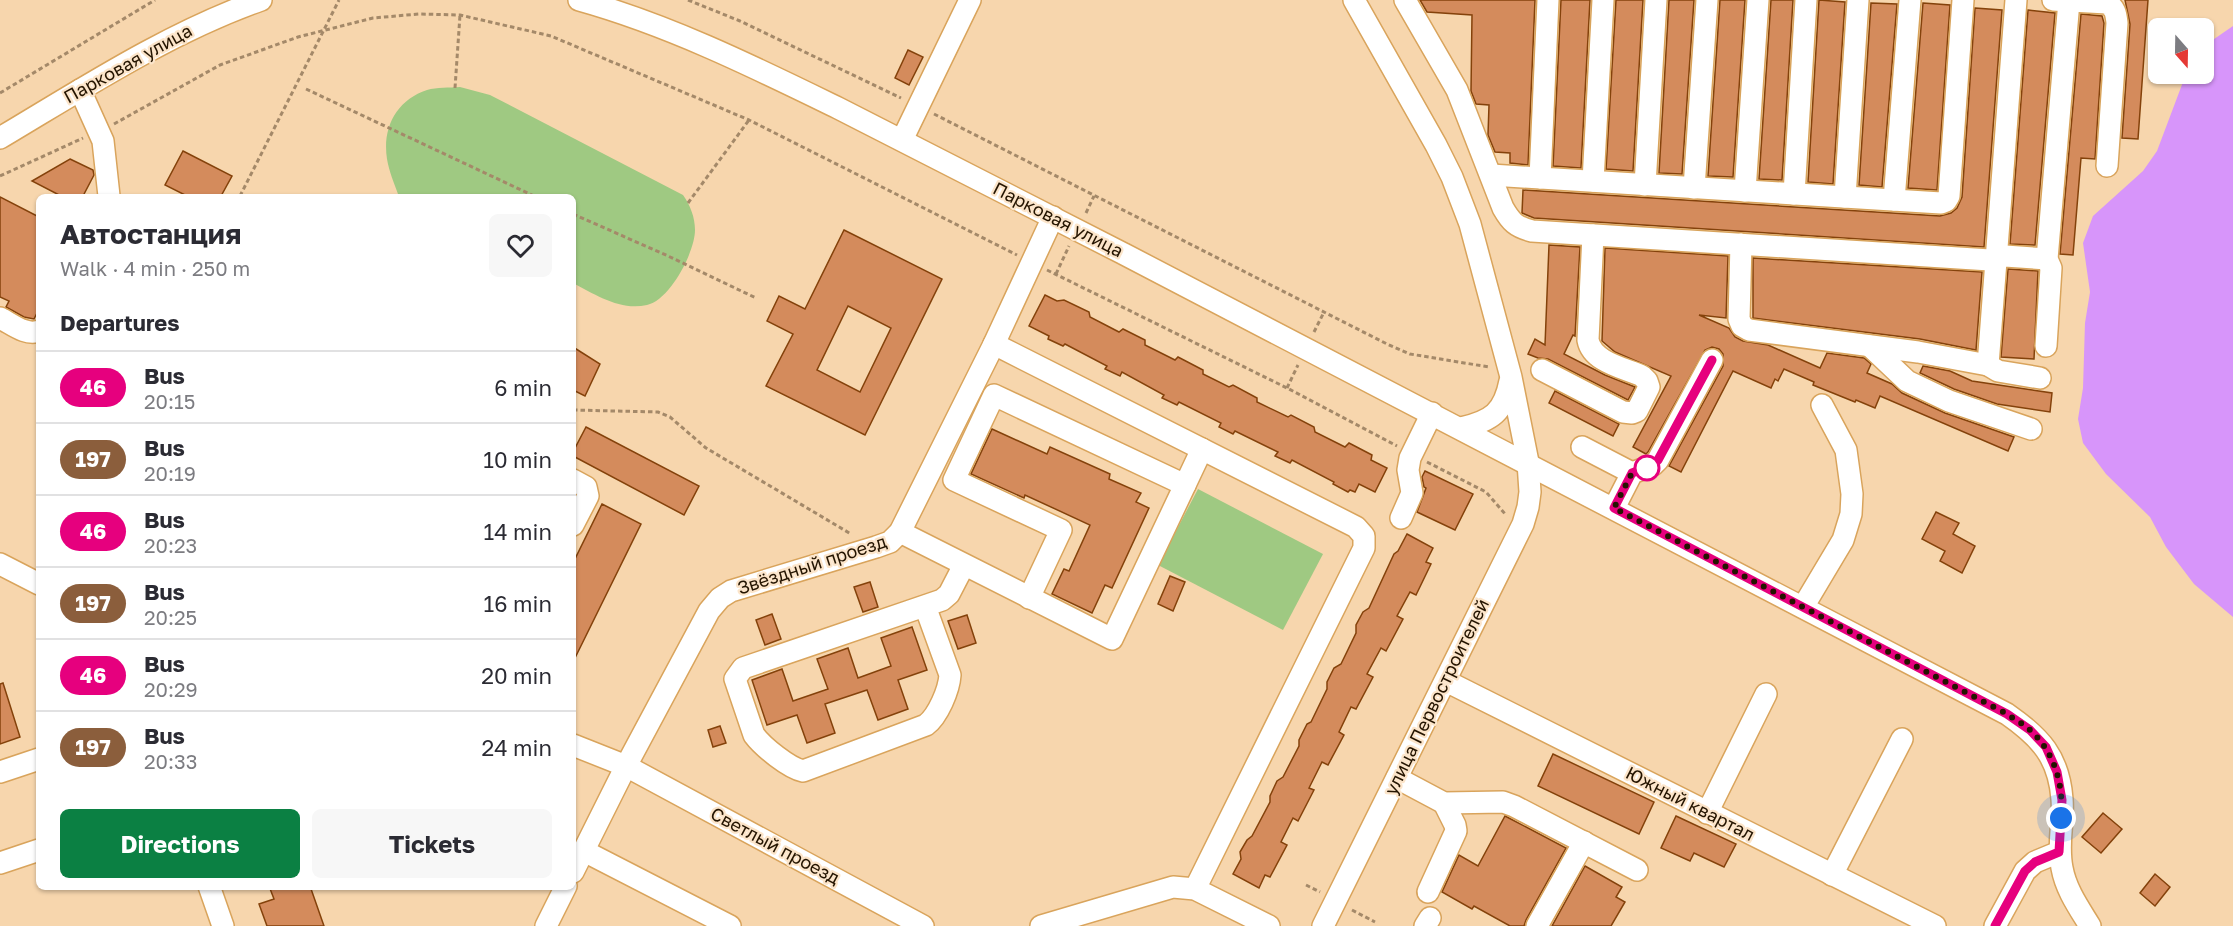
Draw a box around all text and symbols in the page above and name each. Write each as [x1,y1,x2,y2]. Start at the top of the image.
north arrow [2148,18,2214,84]
map controls [2148,18,2214,84]
street label: Парковая улица [59,19,196,108]
street label: Парковая улица [990,177,1127,261]
button: heart [489,214,552,277]
text: Автостанция [60,217,241,250]
text: Walk · 4 min · 250 m [60,256,250,280]
text: Departures [60,309,179,336]
text: Bus [144,362,185,389]
text: 46 [80,374,106,400]
text: 6 min [494,374,552,401]
text: 20:15 [144,389,195,413]
text: Bus [144,434,185,461]
text: 197 [75,446,111,472]
text: 10 min [483,446,552,473]
unlabelled marker [1634,455,1660,481]
text: 20:19 [144,461,196,485]
text: Bus [144,506,185,533]
text: 46 [80,518,106,544]
text: 14 min [484,518,552,545]
street label: Звёздный проезд [734,530,889,599]
text: 20:23 [144,533,197,557]
text: Bus [144,578,185,605]
text: 197 [75,590,111,616]
text: 16 min [484,590,552,617]
street label: улица Первостроителей [1379,595,1493,798]
text: 20:25 [144,605,197,629]
text: Bus [144,650,185,677]
text: 46 [80,662,106,688]
text: 20 min [481,662,552,689]
text: 20:29 [144,677,198,701]
text: Bus [144,722,185,749]
text: 197 [75,734,111,760]
text: 24 min [481,734,552,761]
text: 20:33 [144,749,197,773]
street label: Южный квартал [1622,761,1759,845]
street label: Светлый проезд [707,802,844,889]
your location [2046,803,2076,833]
button: Directions [60,809,300,878]
button: Tickets [312,809,552,878]

